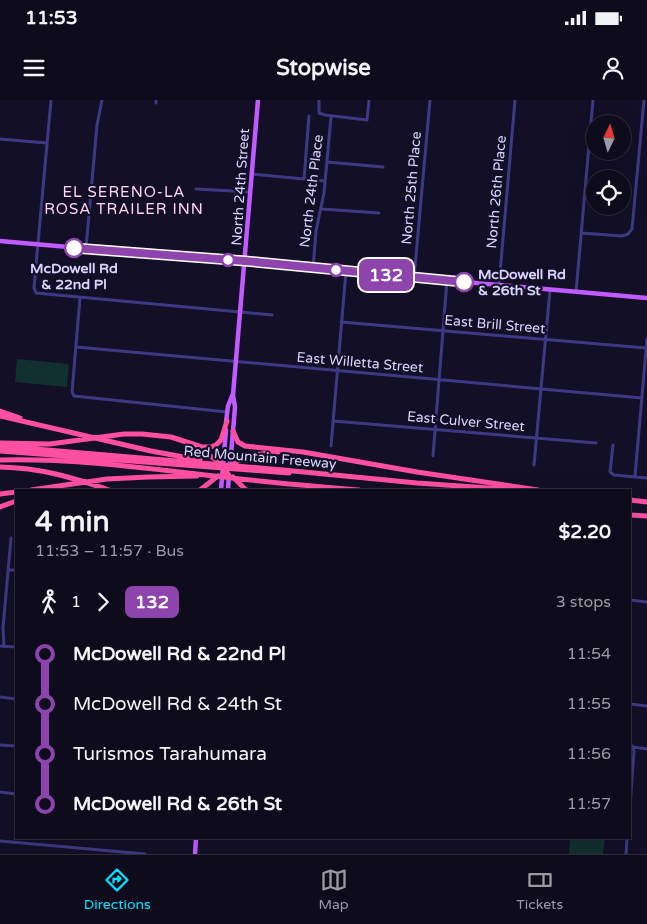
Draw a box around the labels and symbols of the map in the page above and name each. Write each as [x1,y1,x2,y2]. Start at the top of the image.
north arrow [586,115,631,160]
street label: North 24th Street [228,127,253,246]
street label: North 25th Place [398,131,425,245]
street label: North 24th Place [296,134,327,248]
street label: North 26th Place [483,135,510,249]
district label: EL SERENO-LA ROSA TRAILER INN [44,183,204,218]
marker: McDowell Rd & 22nd Pl [64,238,84,258]
unlabelled marker [221,253,235,267]
line badge: 132 [357,259,415,291]
place label: McDowell Rd & 22nd Pl [30,260,118,293]
unlabelled marker [329,263,343,277]
place label: McDowell Rd & 26th St [478,266,566,299]
marker: McDowell Rd & 26th St [454,272,474,292]
street label: East Brill Street [444,312,547,337]
street label: East Willetta Street [296,348,425,377]
street label: East Culver Street [406,408,526,435]
street label: Red Mountain Freeway [183,442,338,473]

